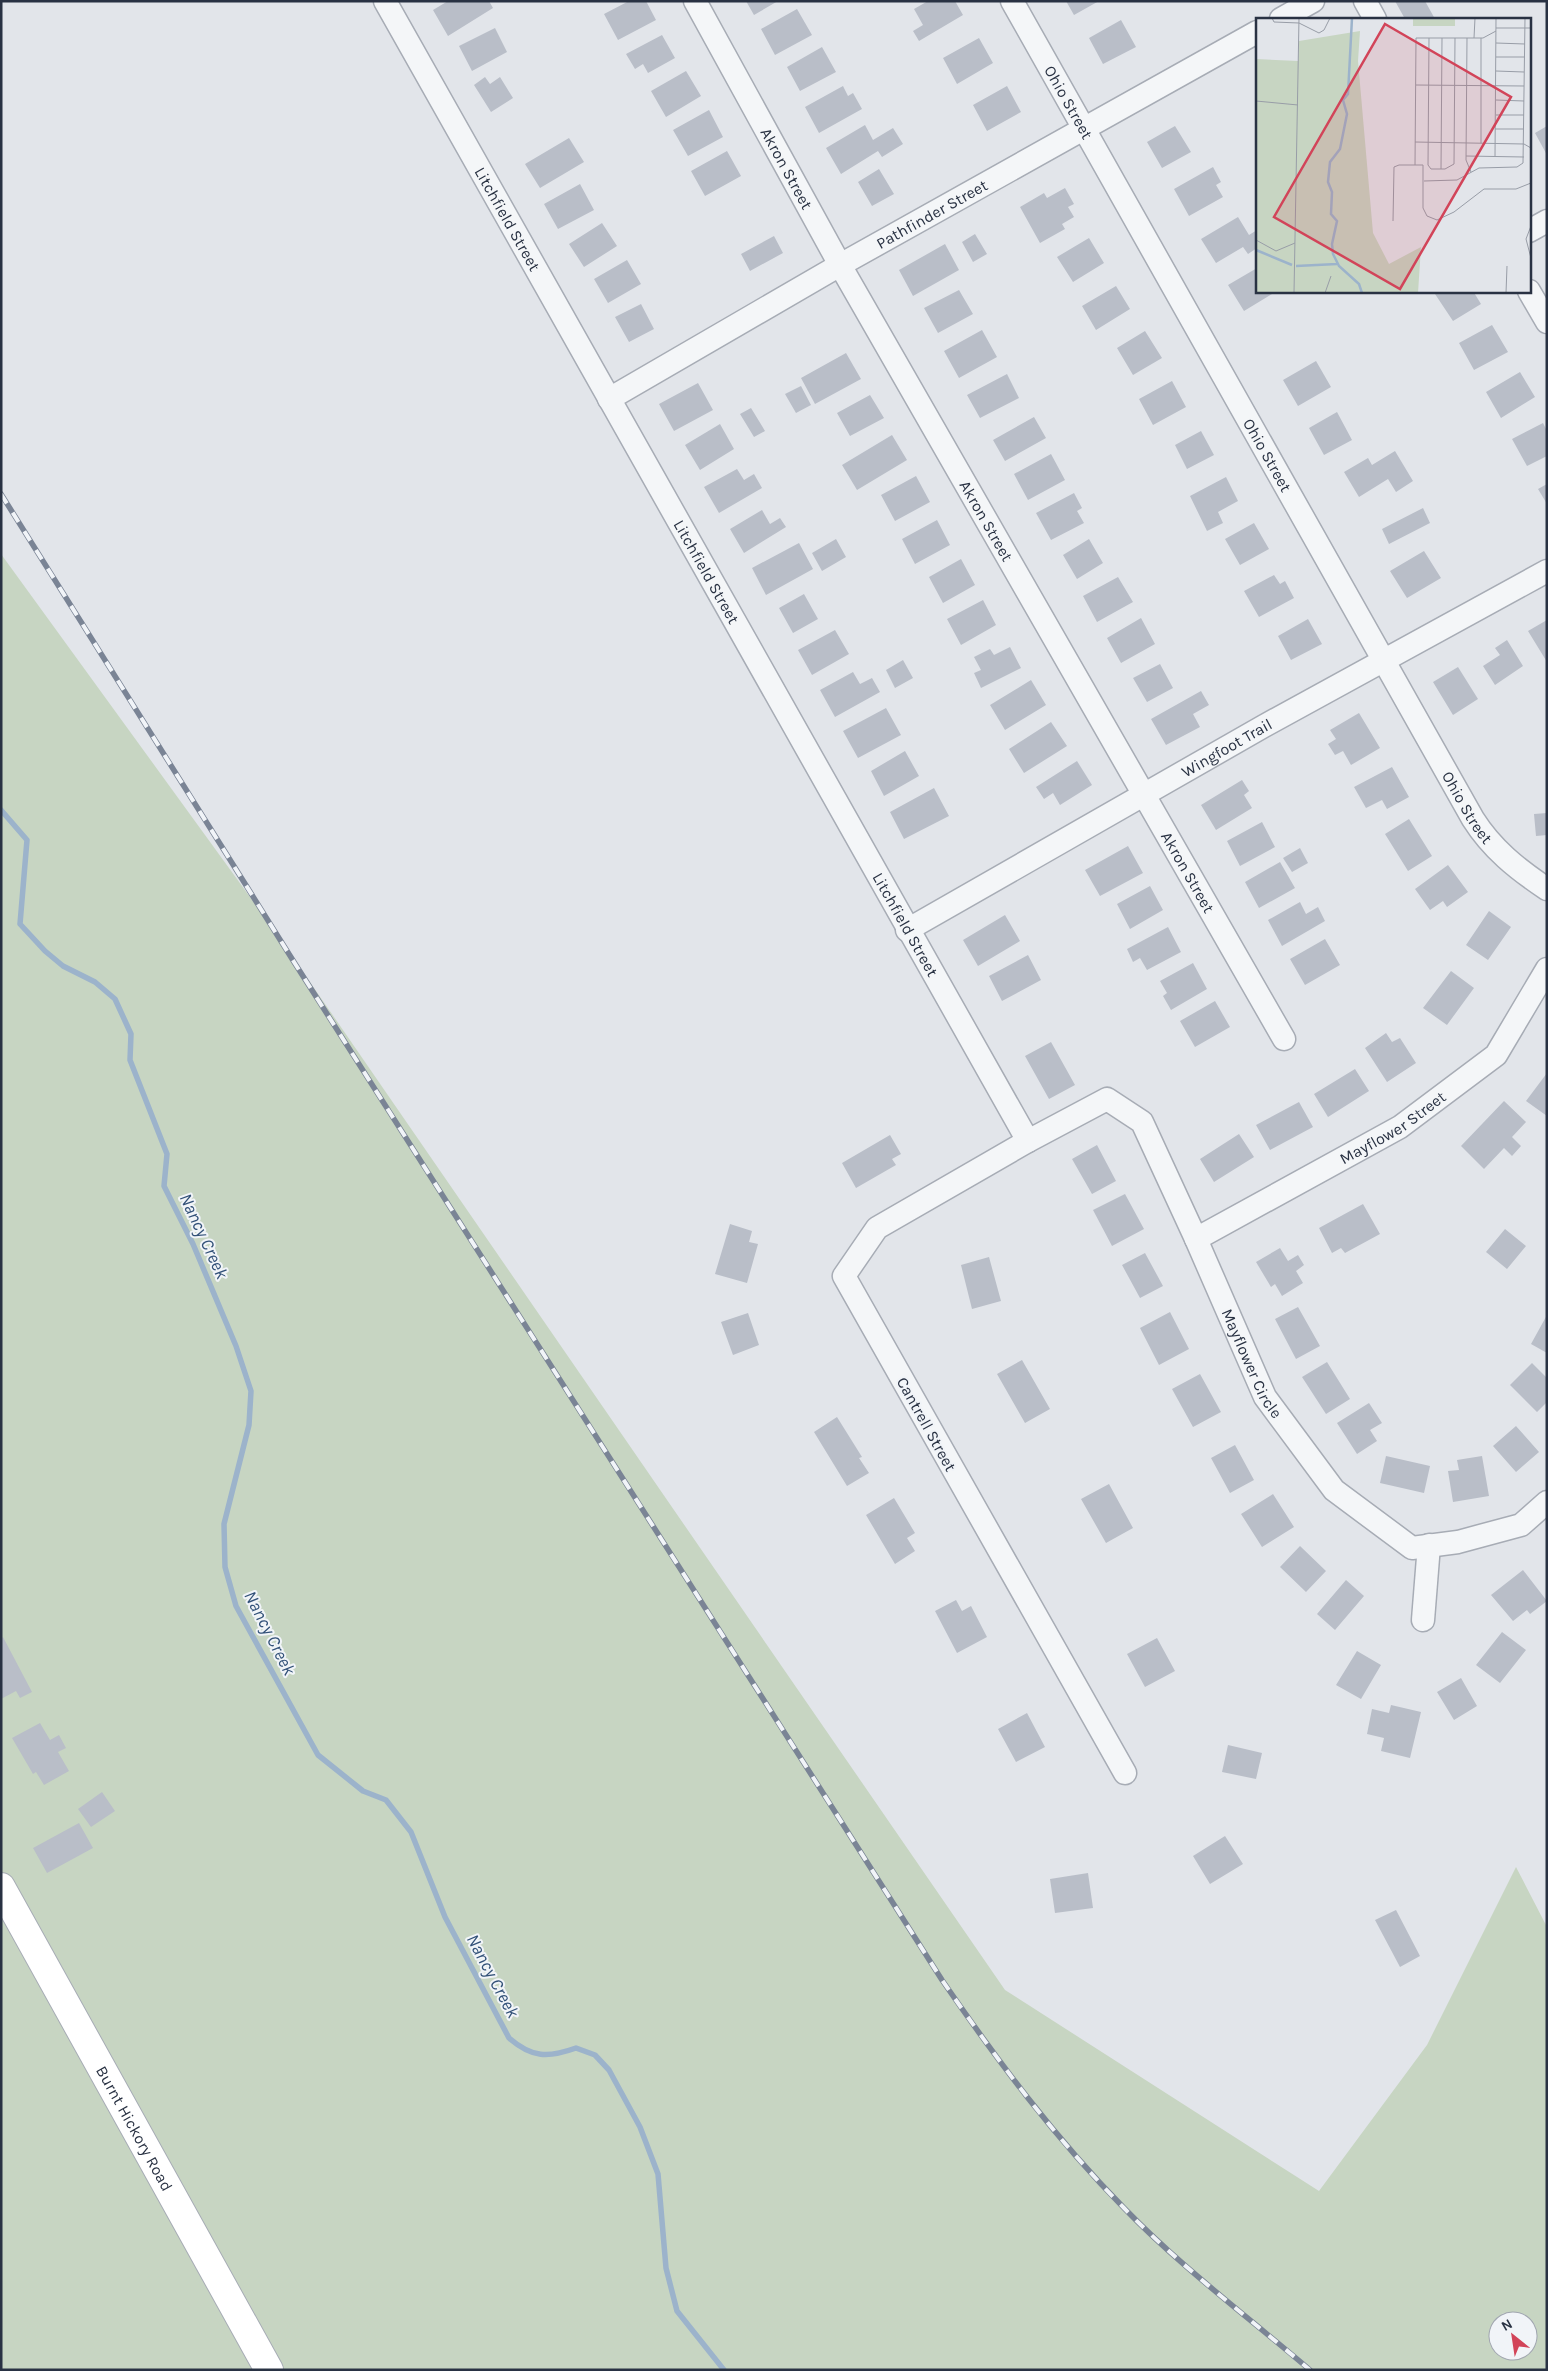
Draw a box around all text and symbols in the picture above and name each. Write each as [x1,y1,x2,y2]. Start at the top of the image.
inset map [1256,18,1530,292]
street label: Ohio Street [1040,62,1097,142]
street label: Akron Street [756,125,817,213]
street label: Litchfield Street [471,164,544,274]
street label: Pathfinder Street [873,176,991,253]
street label: Ohio Street [1239,415,1296,495]
street label: Akron Street [956,477,1017,565]
street label: Litchfield Street [669,516,743,627]
street label: Wingfoot Trail [1178,715,1275,781]
street label: Ohio Street [1438,768,1496,848]
street label: Akron Street [1157,828,1218,916]
street label: Litchfield Street [868,869,942,980]
street label: Mayflower Street [1336,1087,1449,1168]
water label: Nancy Creek [175,1190,234,1283]
street label: Mayflower Circle [1218,1306,1286,1422]
street label: Cantrell Street [893,1374,960,1475]
water label: Nancy Creek [239,1587,301,1680]
water label: Nancy Creek [462,1930,525,2022]
street label: Burnt Hickory Road [92,2063,177,2195]
north arrow [1488,2311,1538,2361]
text: N [1498,2315,1515,2335]

